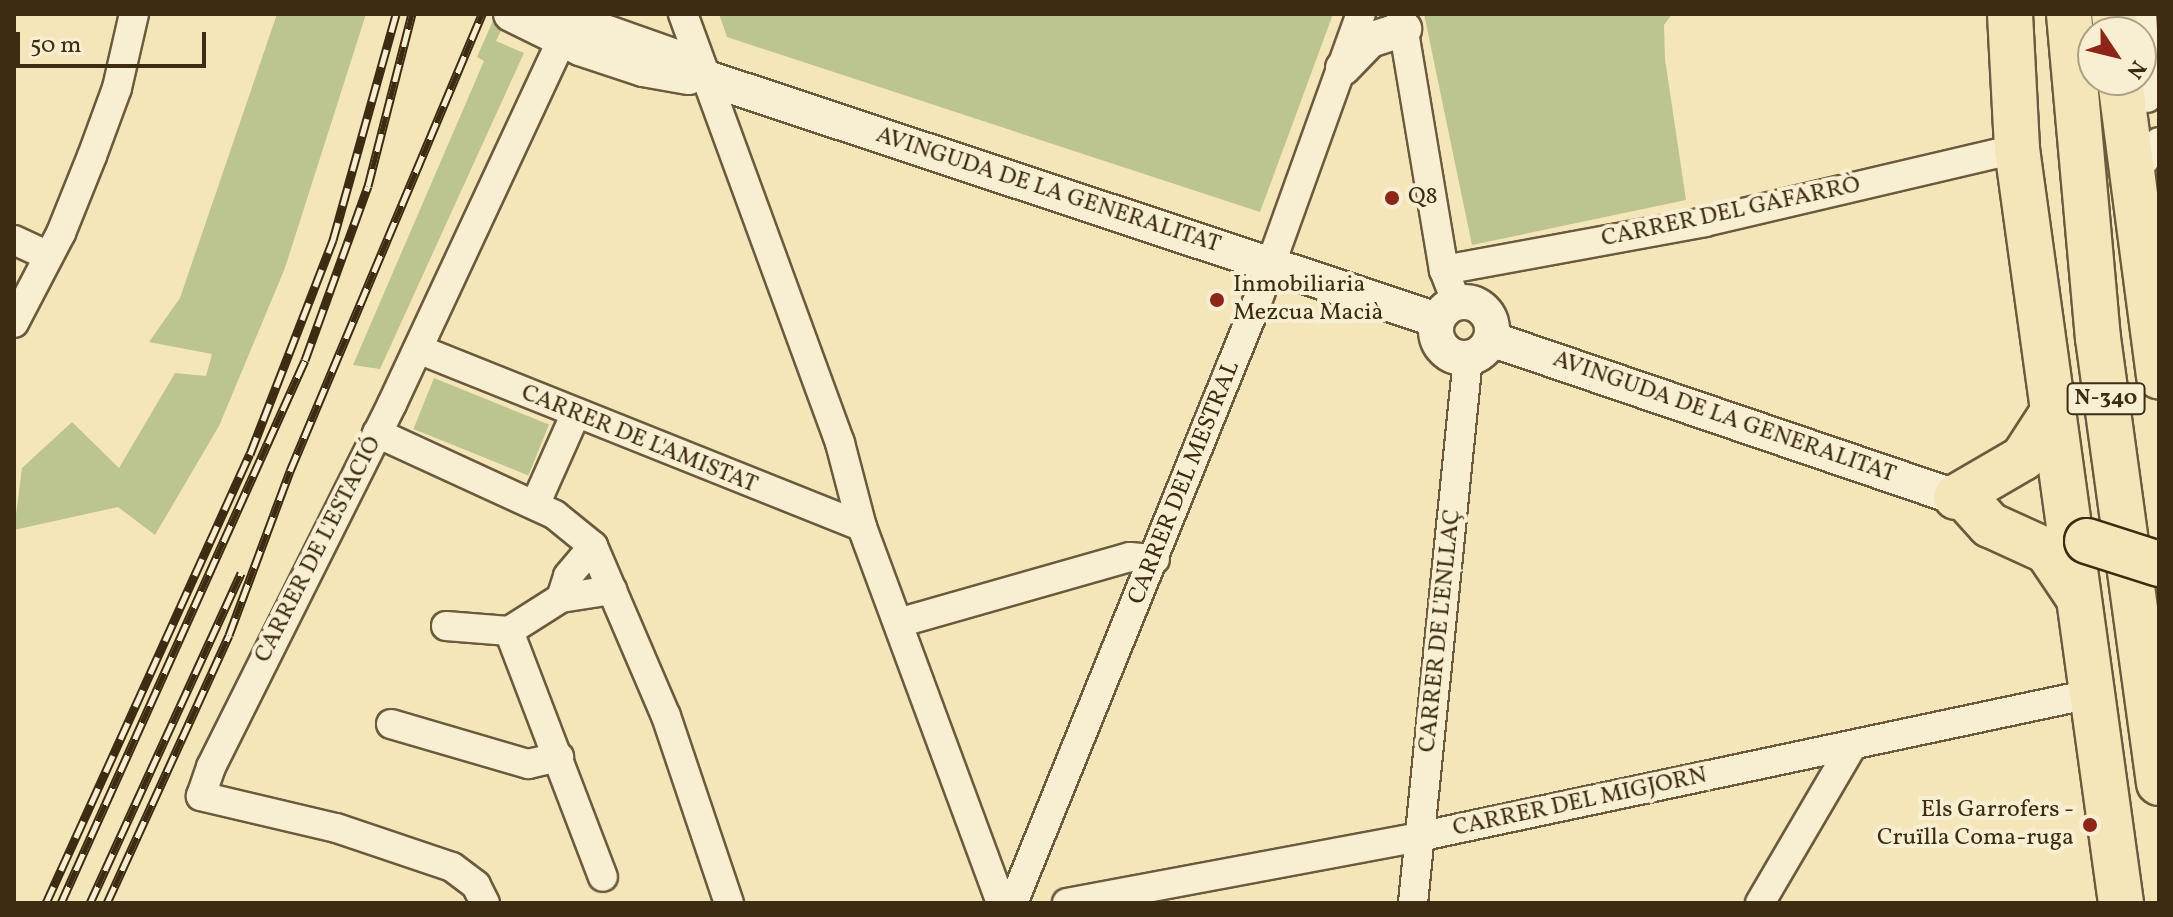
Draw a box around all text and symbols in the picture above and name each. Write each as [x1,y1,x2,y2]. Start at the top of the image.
scale bar [20,16,210,66]
north arrow [2077,16,2157,96]
text: 50 m [30,29,82,63]
text: N [2118,53,2153,84]
street label: AVINGUDA DE LA GENERALITAT [872,122,1224,260]
street label: CARRER DEL GAFARRÒ [1599,171,1863,255]
place label: Q8 [1408,184,1438,212]
marker: Q8 [1383,189,1401,207]
place label: Inmobiliaria Mezcua Macià [1233,272,1383,328]
marker: Inmobiliaria Mezcua Macià [1208,291,1226,309]
street label: AVINGUDA DE LA GENERALITAT [1549,346,1899,490]
street label: CARRER DEL MESTRAL [1123,357,1247,609]
street label: CARRER DE L'AMISTAT [517,379,761,501]
road number: N-340 [2066,381,2146,417]
street label: CARRER DE L'ESTACIÓ [249,432,389,668]
street label: CARRER DE L'ENLLAÇ [1414,508,1468,754]
street label: CARRER DEL MIGJORN [1450,762,1710,844]
place label: Els Garrofers - Cruïlla Coma-ruga [1877,797,2074,853]
marker: Els Garrofers - Cruïlla Coma-ruga [2081,816,2099,834]

